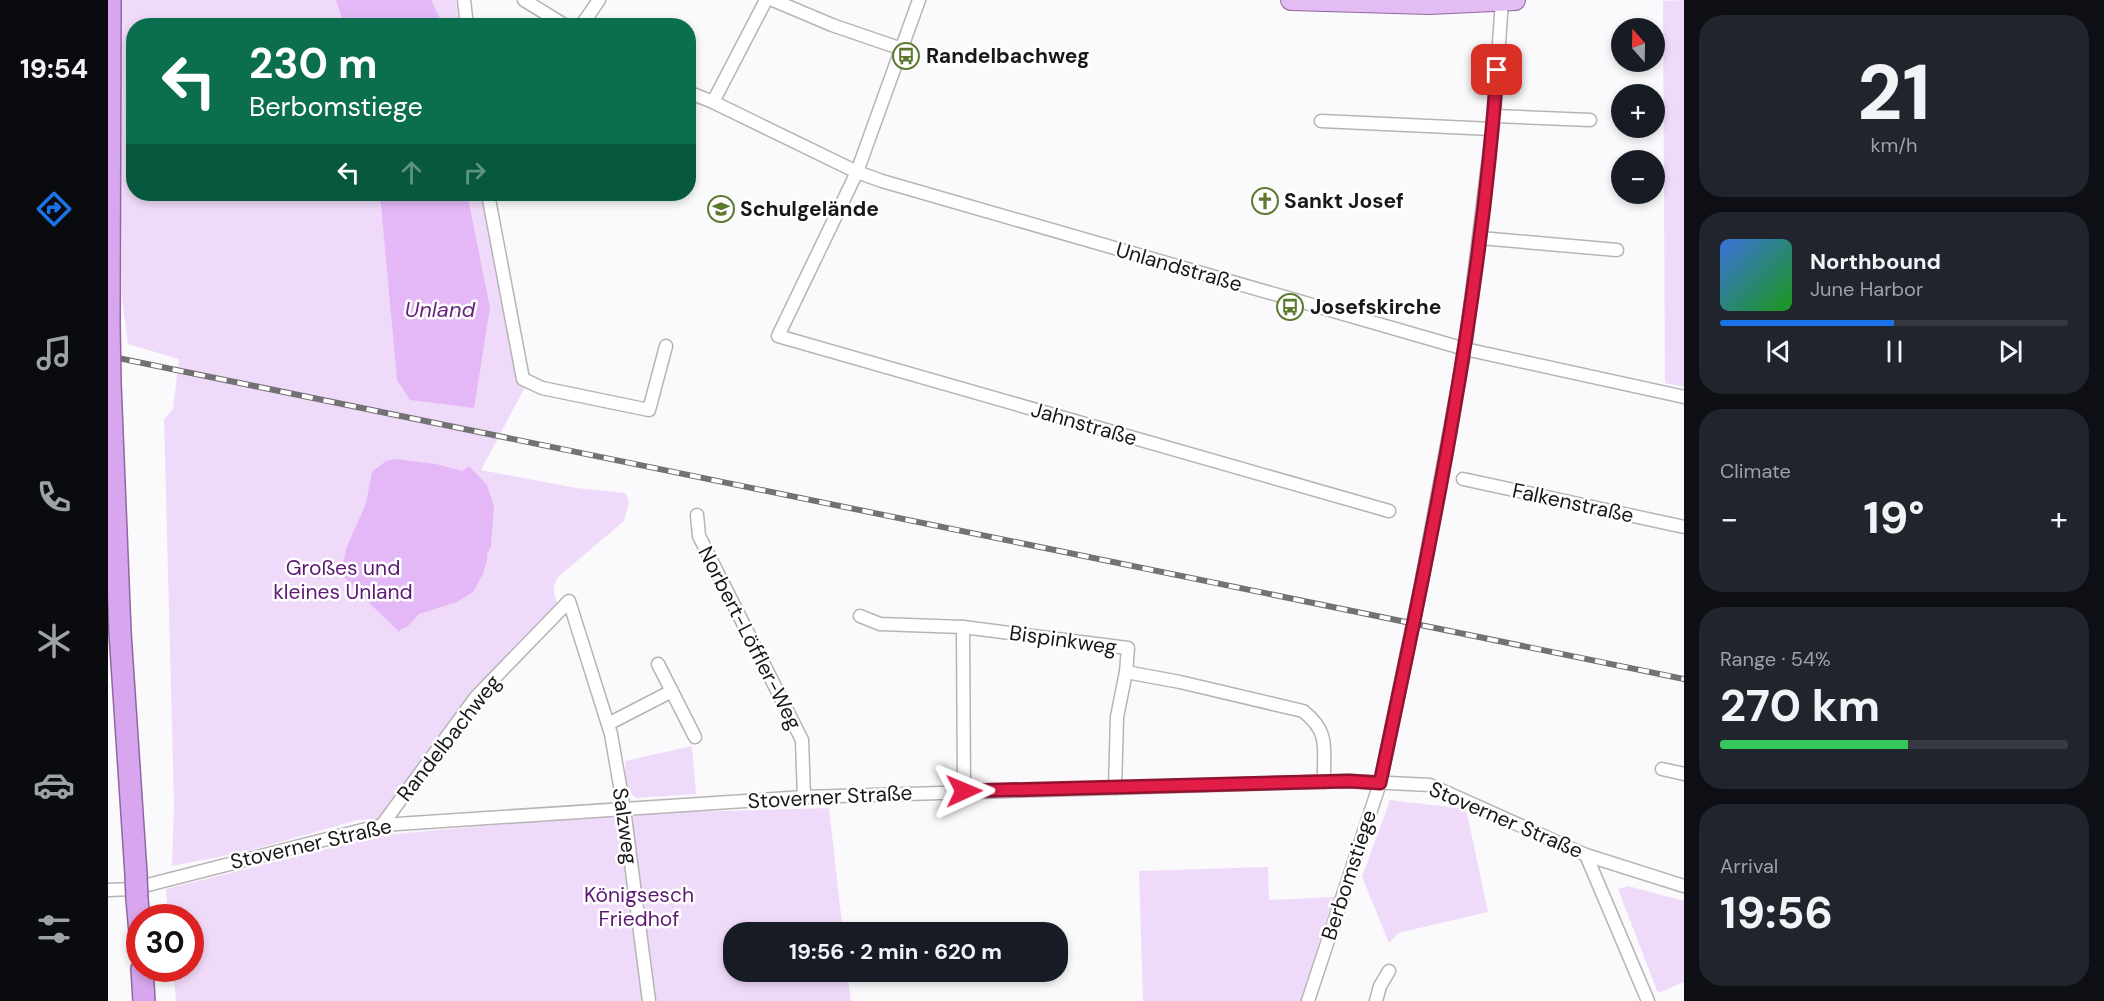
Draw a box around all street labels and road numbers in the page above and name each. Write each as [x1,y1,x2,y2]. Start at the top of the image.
street label: Unlandstraße [1113,236,1245,298]
street label: Jahnstraße [1028,396,1140,453]
street label: Falkenstraße [1510,476,1636,530]
street label: Norbert-Löffler-Weg [692,542,809,735]
street label: Bispinkweg [1007,619,1119,661]
street label: Randelbachweg [391,669,507,807]
street label: Stoverner Straße [1425,775,1587,865]
street label: Stoverner Straße [747,779,913,815]
street label: Salzweg [606,786,644,866]
street label: Berbomstiege [1315,806,1383,944]
street label: Stoverner Straße [228,812,394,876]

